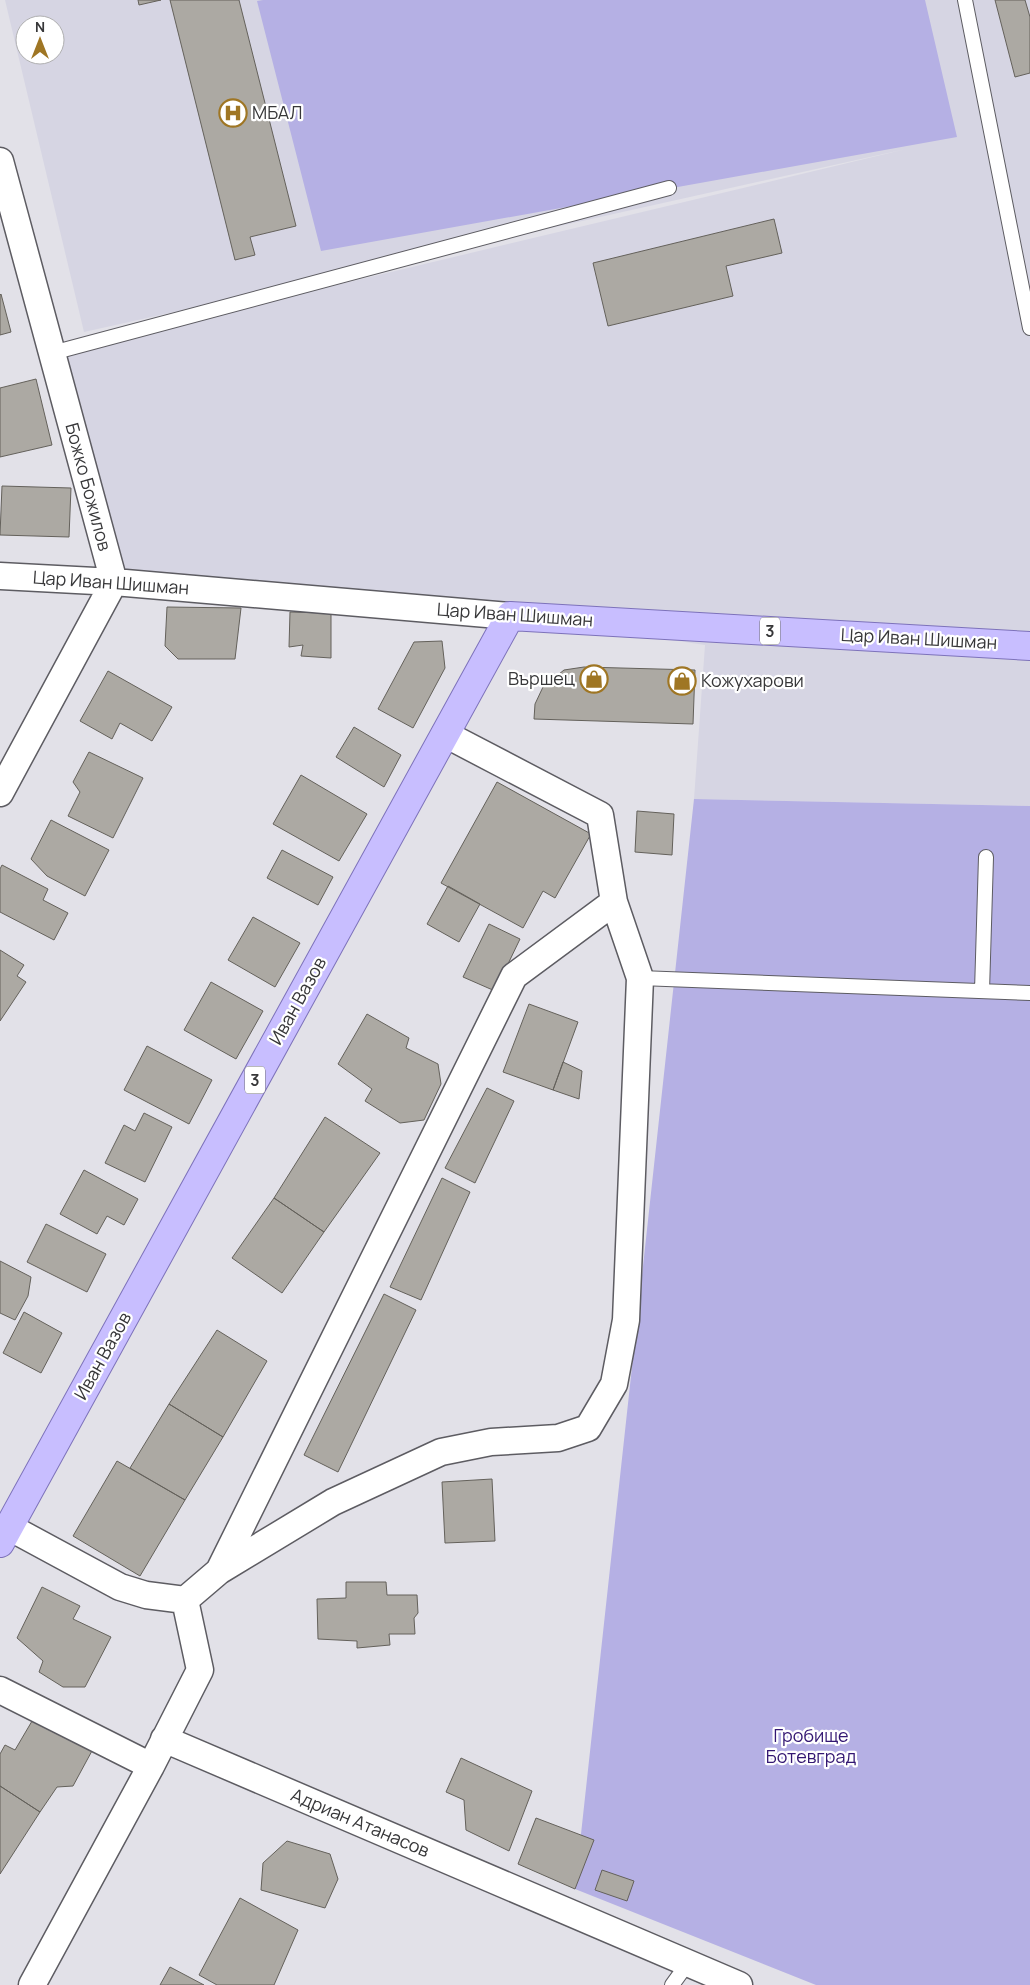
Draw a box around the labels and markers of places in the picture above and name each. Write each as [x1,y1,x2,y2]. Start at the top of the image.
hospital icon: МБАЛ [218,98,248,128]
place label: МБАЛ [252,100,302,124]
shop icon: Вършец [579,664,609,694]
place label: Вършец [508,666,575,690]
shop icon: Кожухарови [667,666,697,696]
place label: Кожухарови [701,668,804,692]

